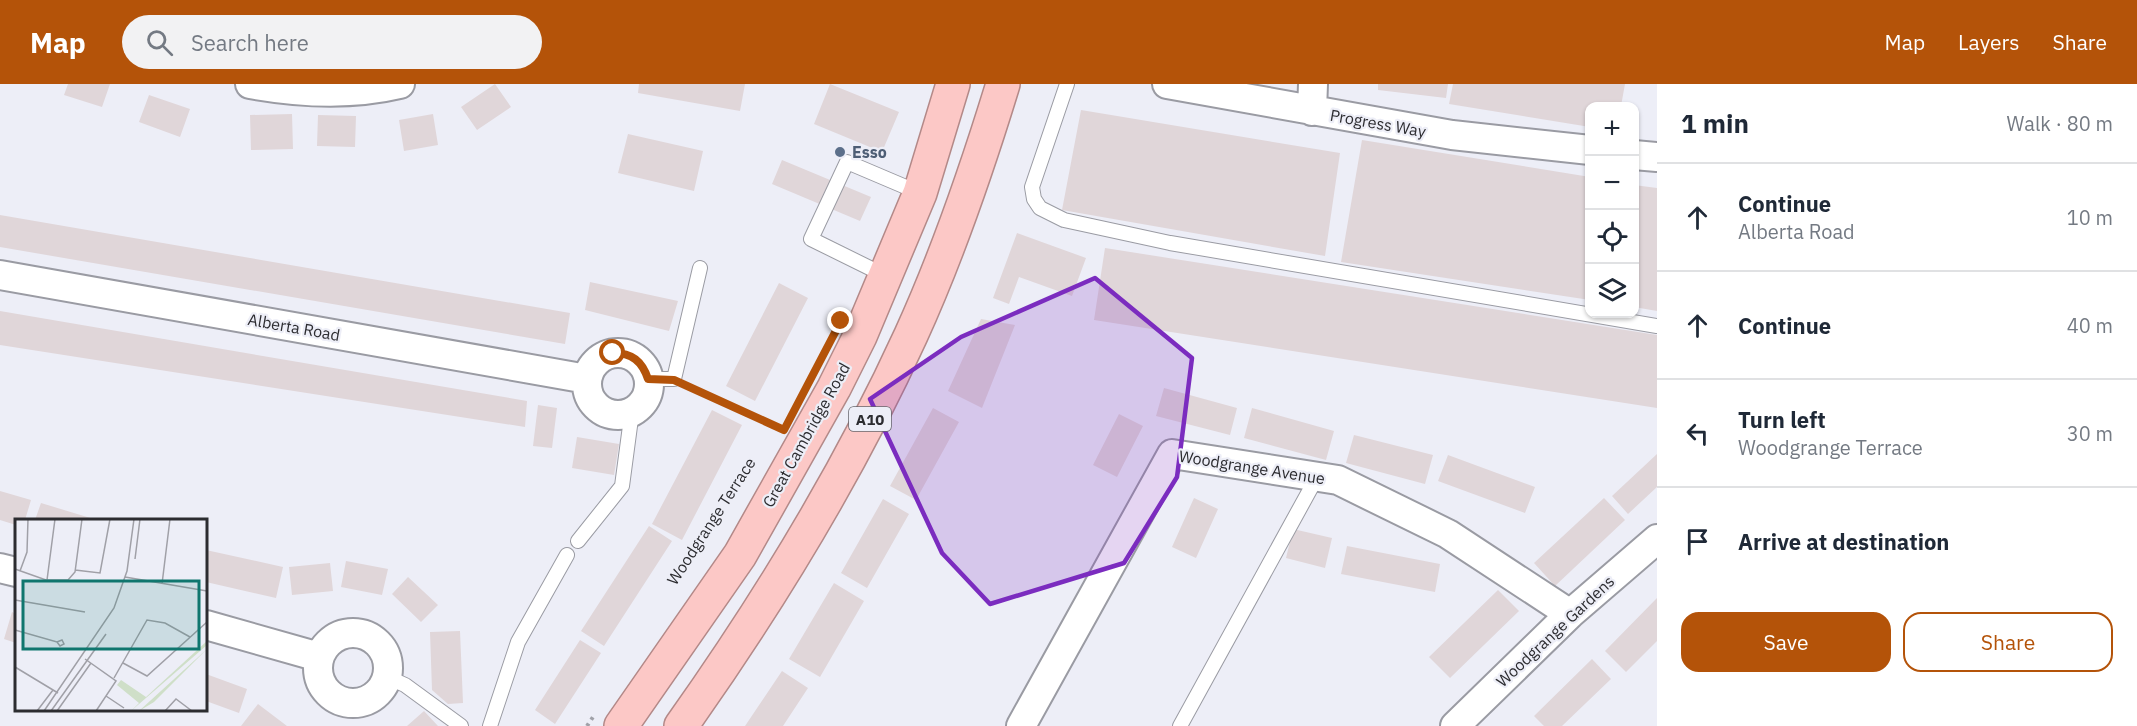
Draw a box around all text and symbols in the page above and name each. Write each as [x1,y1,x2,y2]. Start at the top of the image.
search box [122,15,542,69]
text: Map [30,24,86,61]
icon: search [143,26,176,59]
text: Search here [191,28,309,57]
text: Map [1885,28,1925,56]
text: Layers [1958,28,2020,56]
text: Share [2053,28,2107,56]
map controls [1585,102,1639,318]
button: + [1585,102,1639,156]
street label: Progress Way [1328,105,1428,141]
text: 1 min [1681,106,1749,140]
text: Walk · 80 m [2007,110,2113,137]
place label: Esso [852,142,887,162]
marker: Esso [833,145,847,159]
button: − [1585,156,1639,210]
text: Continue [1738,189,1831,218]
icon: ahead [1681,201,1714,234]
text: 10 m [2067,204,2113,231]
button: locate [1585,210,1639,264]
text: Alberta Road [1738,218,1855,245]
button: layers [1585,264,1639,318]
route end [827,307,853,333]
street label: Alberta Road [246,309,342,345]
icon: ahead [1681,309,1714,342]
text: Continue [1738,311,1831,340]
text: 40 m [2067,312,2113,339]
route start [599,339,625,365]
street label: Great Cambridge Road [758,359,854,511]
text: Turn left [1738,405,1826,434]
road number: A10 [849,407,891,431]
icon: left [1681,417,1714,450]
text: 30 m [2067,420,2113,447]
text: Woodgrange Terrace [1738,434,1923,461]
street label: Woodgrange Avenue [1178,446,1327,488]
street label: Woodgrange Terrace [662,453,760,588]
inset map [15,519,207,711]
icon: arrive [1681,525,1714,558]
text: Arrive at destination [1738,527,1949,556]
street label: Woodgrange Gardens [1492,571,1618,691]
button: Save [1681,612,1891,672]
button: Share [1903,612,2113,672]

